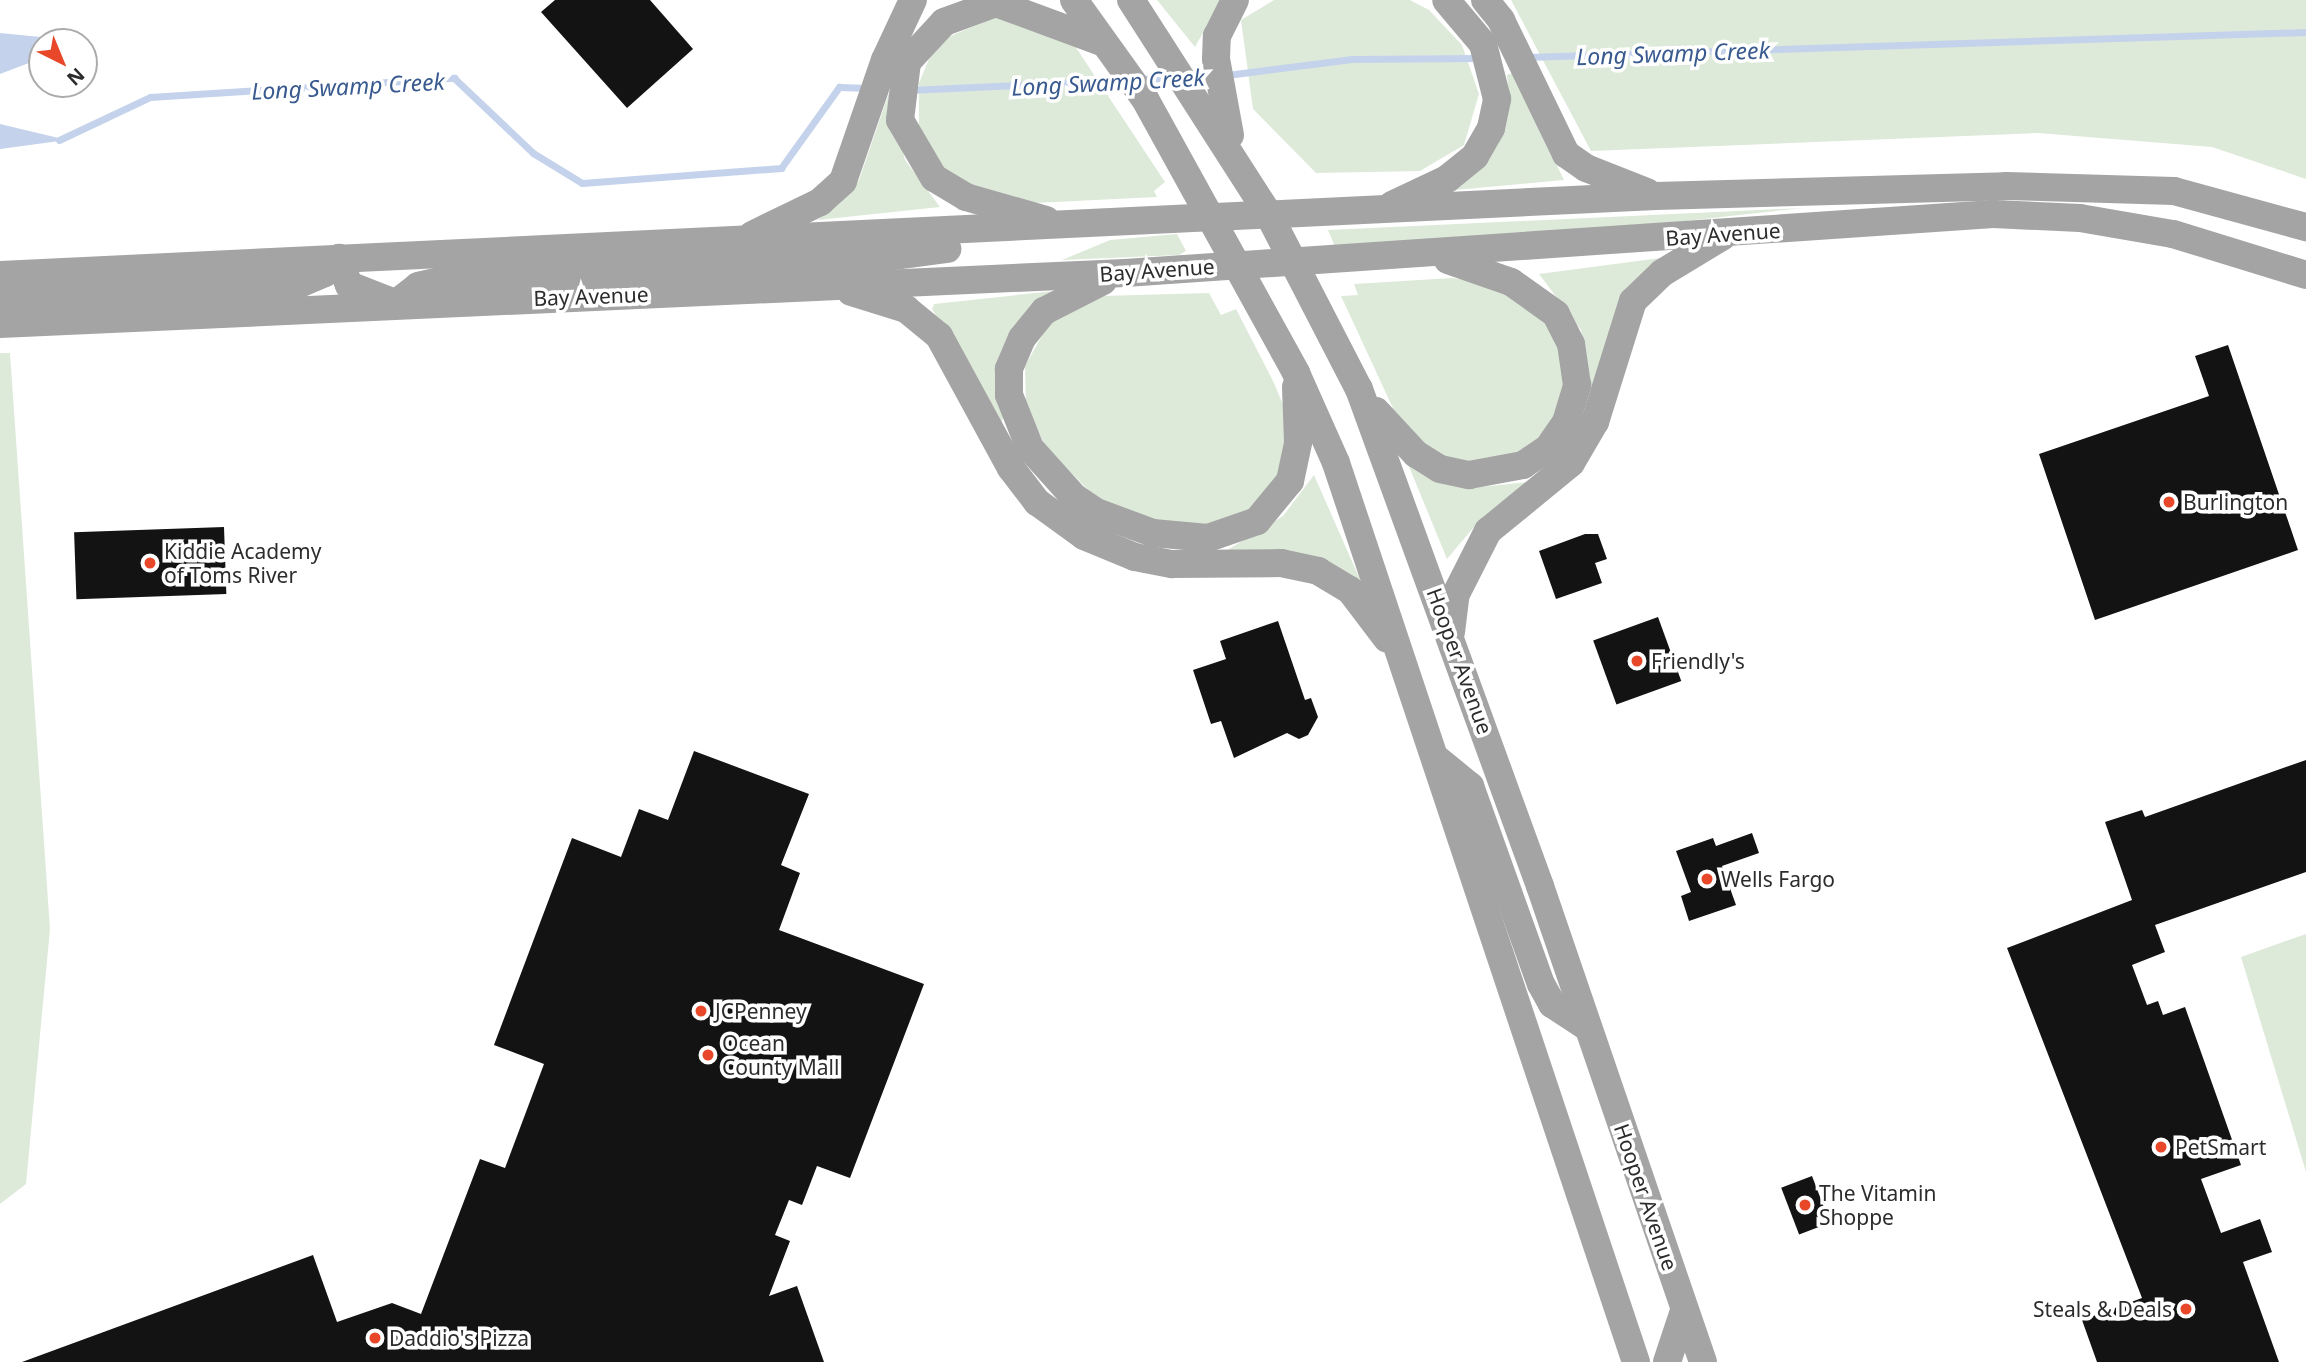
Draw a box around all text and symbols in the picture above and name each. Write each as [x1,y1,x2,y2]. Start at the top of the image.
north arrow [28,28,98,98]
water label: Long Swamp Creek [1576,36,1770,70]
text: N [61,62,90,92]
water label: Long Swamp Creek [1011,63,1205,101]
water label: Long Swamp Creek [251,67,445,105]
street label: Bay Avenue [1665,217,1781,251]
street label: Bay Avenue [1099,253,1215,287]
street label: Bay Avenue [533,281,649,311]
place label: Burlington [2183,489,2288,515]
marker: Burlington [2161,494,2177,510]
place label: Kiddie Academy of Toms River [164,538,321,588]
marker: Kiddie Academy of Toms River [142,555,158,571]
street label: Hooper Avenue [1422,585,1498,737]
place label: Friendly's [1651,648,1745,674]
marker: Friendly's [1629,653,1645,669]
place label: Wells Fargo [1721,866,1835,892]
marker: Wells Fargo [1699,871,1715,887]
place label: JCPenney [715,998,807,1024]
marker: JCPenney [693,1003,709,1019]
place label: Ocean County Mall [722,1030,839,1080]
marker: Ocean County Mall [700,1047,716,1063]
street label: Hooper Avenue [1609,1120,1683,1274]
place label: PetSmart [2175,1134,2266,1160]
marker: PetSmart [2153,1139,2169,1155]
place label: The Vitamin Shoppe [1819,1180,1936,1230]
marker: The Vitamin Shoppe [1797,1197,1813,1213]
place label: Steals & Deals [2033,1296,2172,1322]
marker: Steals & Deals [2178,1301,2194,1317]
place label: Daddio's Pizza [389,1325,529,1351]
marker: Daddio's Pizza [367,1330,383,1346]

